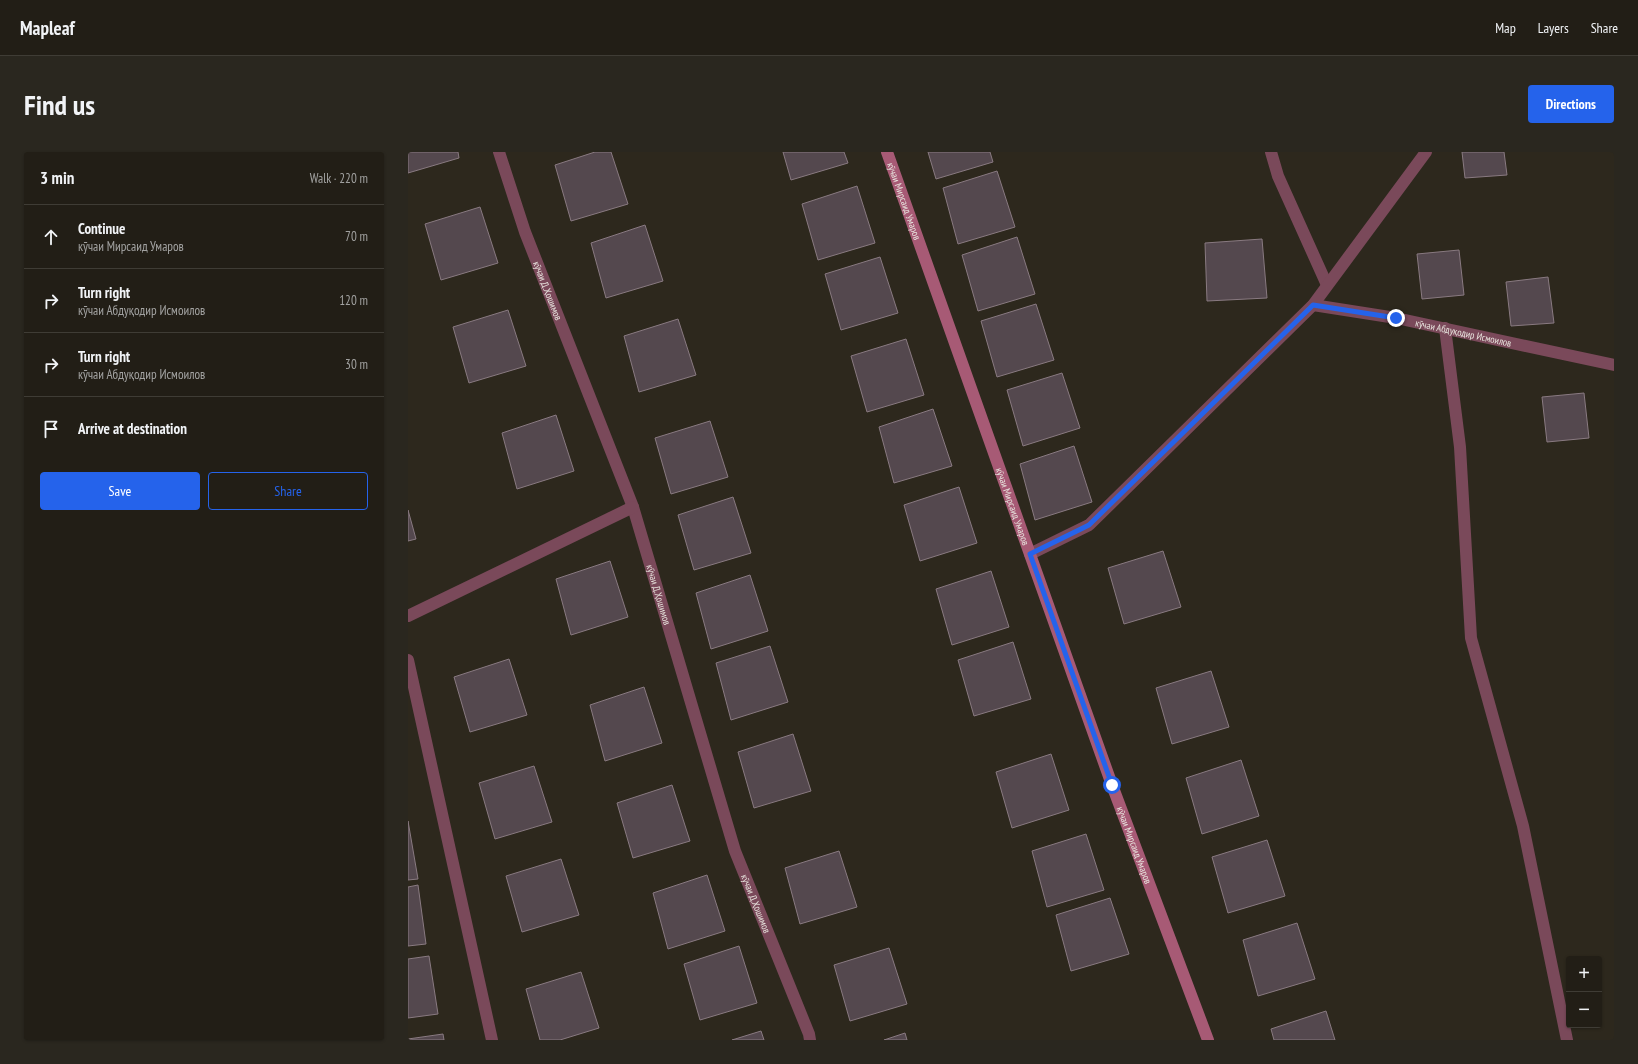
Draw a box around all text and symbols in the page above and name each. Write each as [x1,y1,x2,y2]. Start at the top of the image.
text: Mapleaf [20,16,75,40]
text: Map [1495,19,1516,37]
text: Layers [1538,19,1569,37]
text: Share [1591,19,1618,37]
button: Directions [1528,85,1614,123]
text: Find us [24,86,95,123]
street label: кӯчаи Мирсаид Умаров [885,160,924,242]
text: 3 min [40,167,74,189]
text: Walk · 220 m [310,170,368,187]
text: Continue [78,219,125,238]
icon: ahead [40,226,62,248]
text: 70 m [345,228,368,245]
text: кӯчаи Мирсаид Умаров [78,238,184,255]
street label: кӯчаи Д.Ҳошимов [531,259,565,322]
text: Turn right [78,283,130,302]
icon: right [40,290,62,312]
text: 120 m [339,292,368,309]
text: кӯчаи Абдуқодир Исмоилов [78,302,205,319]
route end [1387,309,1405,327]
street label: кӯчаи Абдуқодир Исмоилов [1414,316,1513,349]
text: Turn right [78,347,130,366]
icon: right [40,354,62,376]
text: 30 m [345,356,368,373]
text: кӯчаи Абдуқодир Исмоилов [78,366,205,383]
icon: arrive [40,418,62,440]
text: Arrive at destination [78,419,187,438]
street label: кӯчаи Мирсаид Умаров [993,466,1033,547]
button: Save [40,472,200,510]
button: Share [208,472,368,510]
street label: кӯчаи Д.Ҳошимов [644,563,674,626]
route start [1103,776,1121,794]
street label: кӯчаи Мирсаид Умаров [1114,805,1155,886]
street label: кӯчаи Д.Ҳошимов [739,872,774,935]
map controls [1566,956,1602,1028]
button: + [1566,956,1602,992]
button: − [1566,992,1602,1028]

